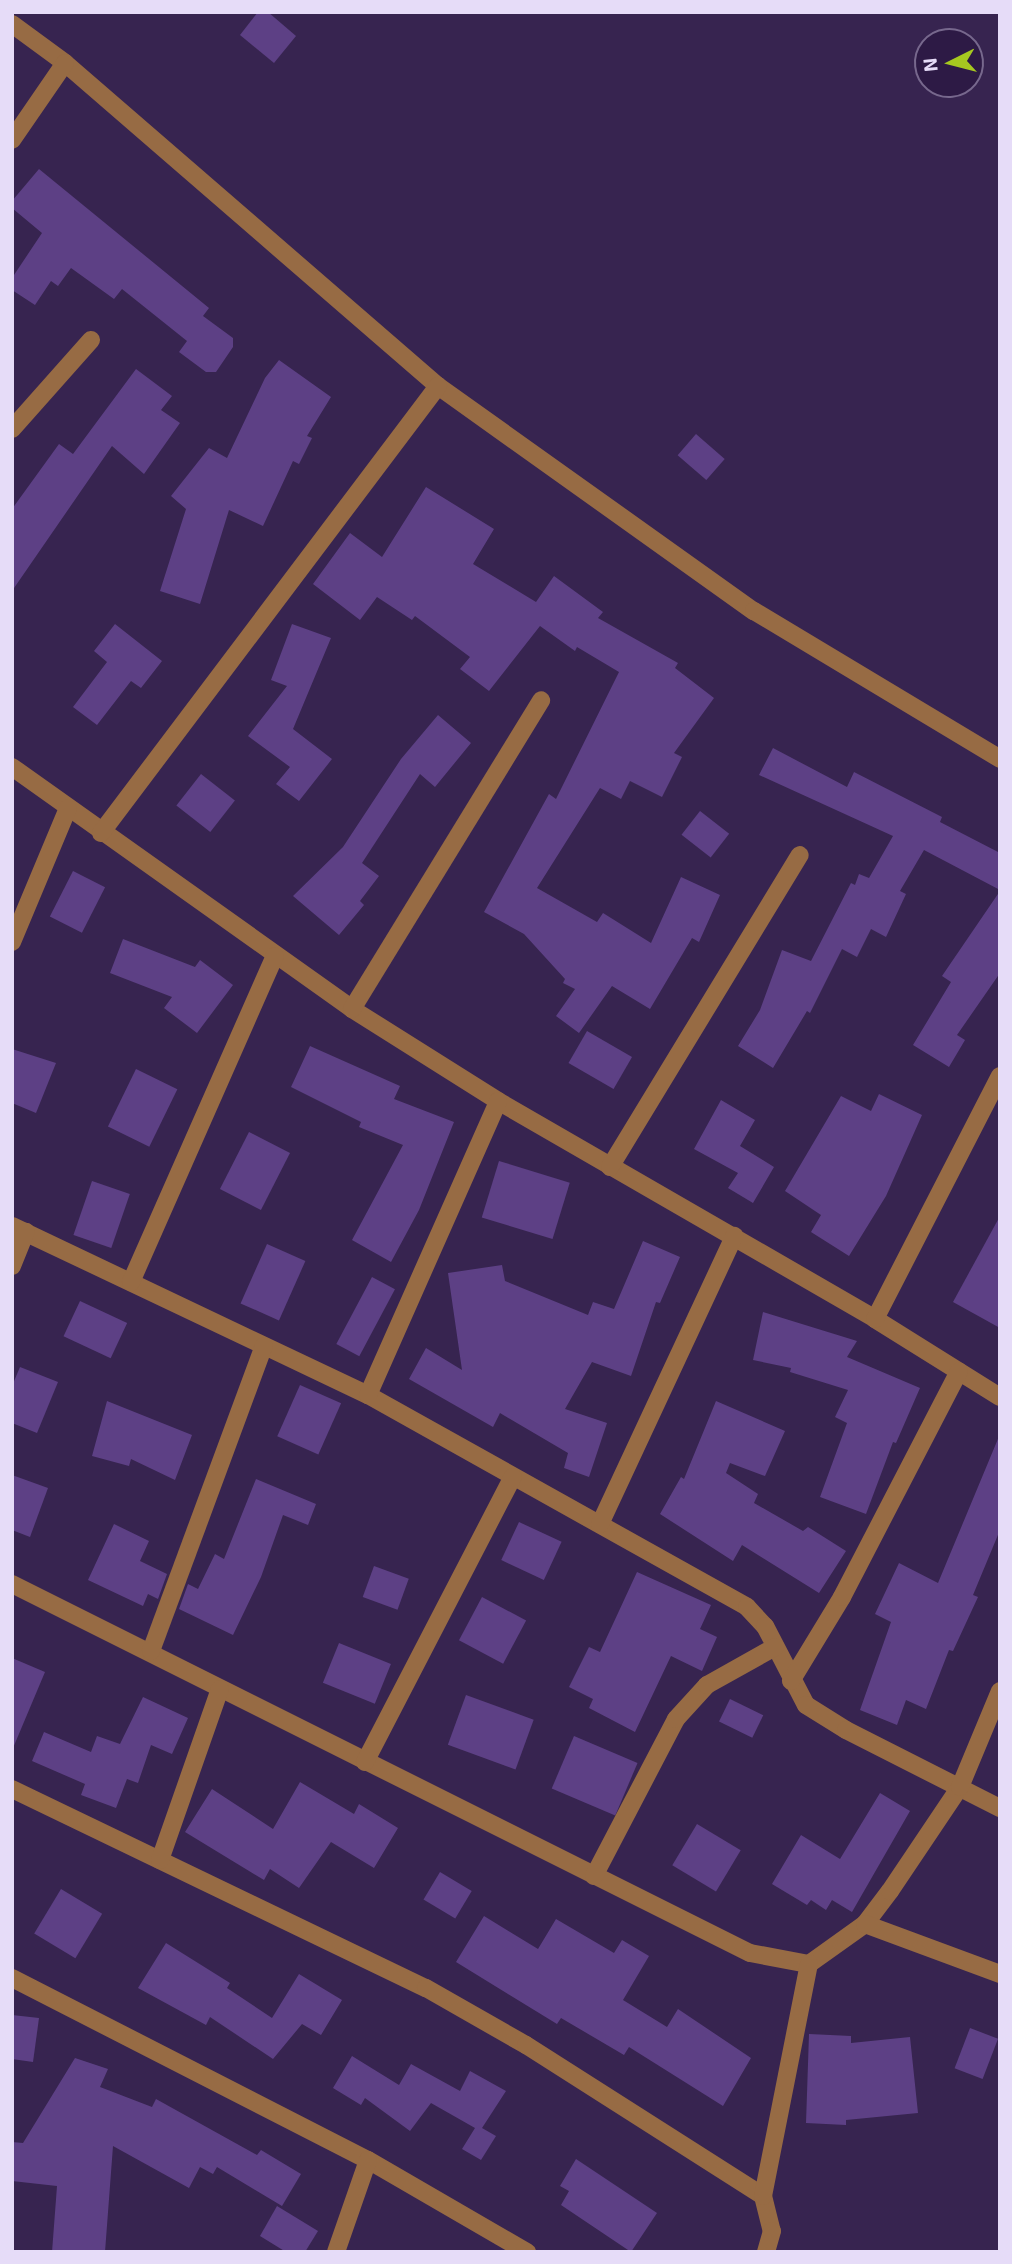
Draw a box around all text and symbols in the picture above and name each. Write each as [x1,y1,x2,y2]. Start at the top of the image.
north arrow [914,28,984,98]
text: N [917,57,942,73]

